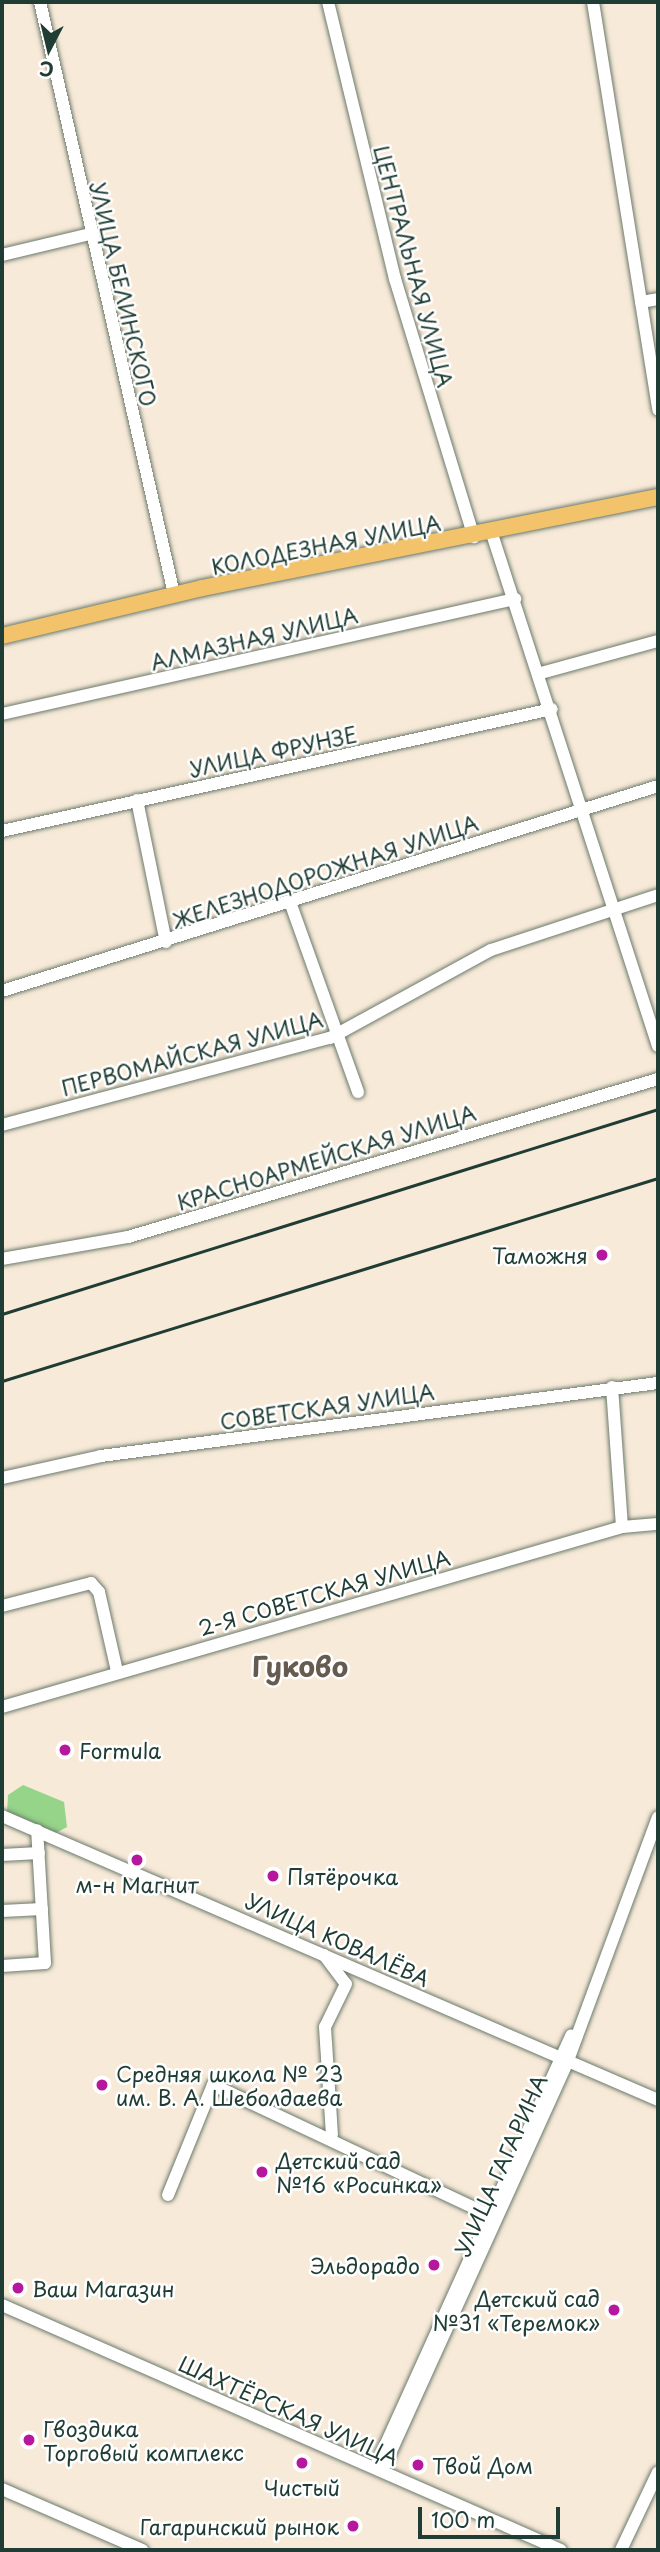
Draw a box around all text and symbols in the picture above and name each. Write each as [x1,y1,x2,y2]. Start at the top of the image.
north arrow [14,14,84,84]
text: С [38,55,55,85]
street label: ЦЕНТРАЛЬНАЯ УЛИЦА [370,142,458,390]
street label: УЛИЦА БЕЛИНСКОГО [86,179,162,409]
street label: КОЛОДЕЗНАЯ УЛИЦА [209,509,443,579]
street label: АЛМАЗНАЯ УЛИЦА [148,602,360,674]
street label: УЛИЦА ФРУНЗЕ [186,721,360,781]
street label: ЖЕЛЕЗНОДОРОЖНАЯ УЛИЦА [169,810,481,932]
street label: ПЕРВОМАЙСКАЯ УЛИЦА [59,1006,325,1100]
street label: КРАСНОАРМЕЙСКАЯ УЛИЦА [174,1099,478,1215]
place label: Таможня [492,1242,588,1268]
marker: Таможня [594,1247,610,1263]
street label: СОВЕТСКАЯ УЛИЦА [218,1378,436,1434]
street label: 2-Я СОВЕТСКАЯ УЛИЦА [195,1544,453,1640]
district label: Гуково [252,1649,348,1683]
place label: Formula [79,1737,161,1763]
marker: Formula [57,1742,73,1758]
marker: м-н Магнит [129,1852,145,1868]
place label: Пятёрочка [287,1863,398,1889]
marker: Пятёрочка [265,1868,281,1884]
place label: м-н Магнит [75,1871,199,1897]
street label: УЛИЦА КОВАЛЁВА [242,1887,434,1991]
place label: Средняя школа № 23 им. В. А. Шеболдаева [116,2060,345,2110]
street label: УЛИЦА ГАГАРИНА [448,2069,552,2261]
marker: Средняя школа № 23 им. В. А. Шеболдаева [94,2077,110,2093]
place label: Детский сад №16 «Росинка» [276,2147,442,2197]
marker: Детский сад №16 «Росинка» [254,2164,270,2180]
place label: Эльдорадо [310,2252,420,2278]
marker: Эльдорадо [426,2257,442,2273]
place label: Ваш Магазин [32,2275,174,2301]
marker: Ваш Магазин [10,2280,26,2296]
place label: Детский сад №31 «Теремок» [433,2285,600,2335]
marker: Детский сад №31 «Теремок» [606,2302,622,2318]
street label: ШАХТЁРСКАЯ УЛИЦА [175,2350,403,2470]
place label: Гвоздика Торговый комплекс [43,2415,244,2465]
marker: Гвоздика Торговый комплекс [21,2432,37,2448]
place label: Твой Дом [432,2452,533,2478]
marker: Чистый [294,2455,310,2471]
marker: Твой Дом [410,2457,426,2473]
place label: Чистый [264,2474,340,2500]
scale bar [422,2492,564,2536]
text: 100 m [431,2503,495,2535]
place label: Гагаринский рынок [139,2513,339,2539]
marker: Гагаринский рынок [345,2518,361,2534]

